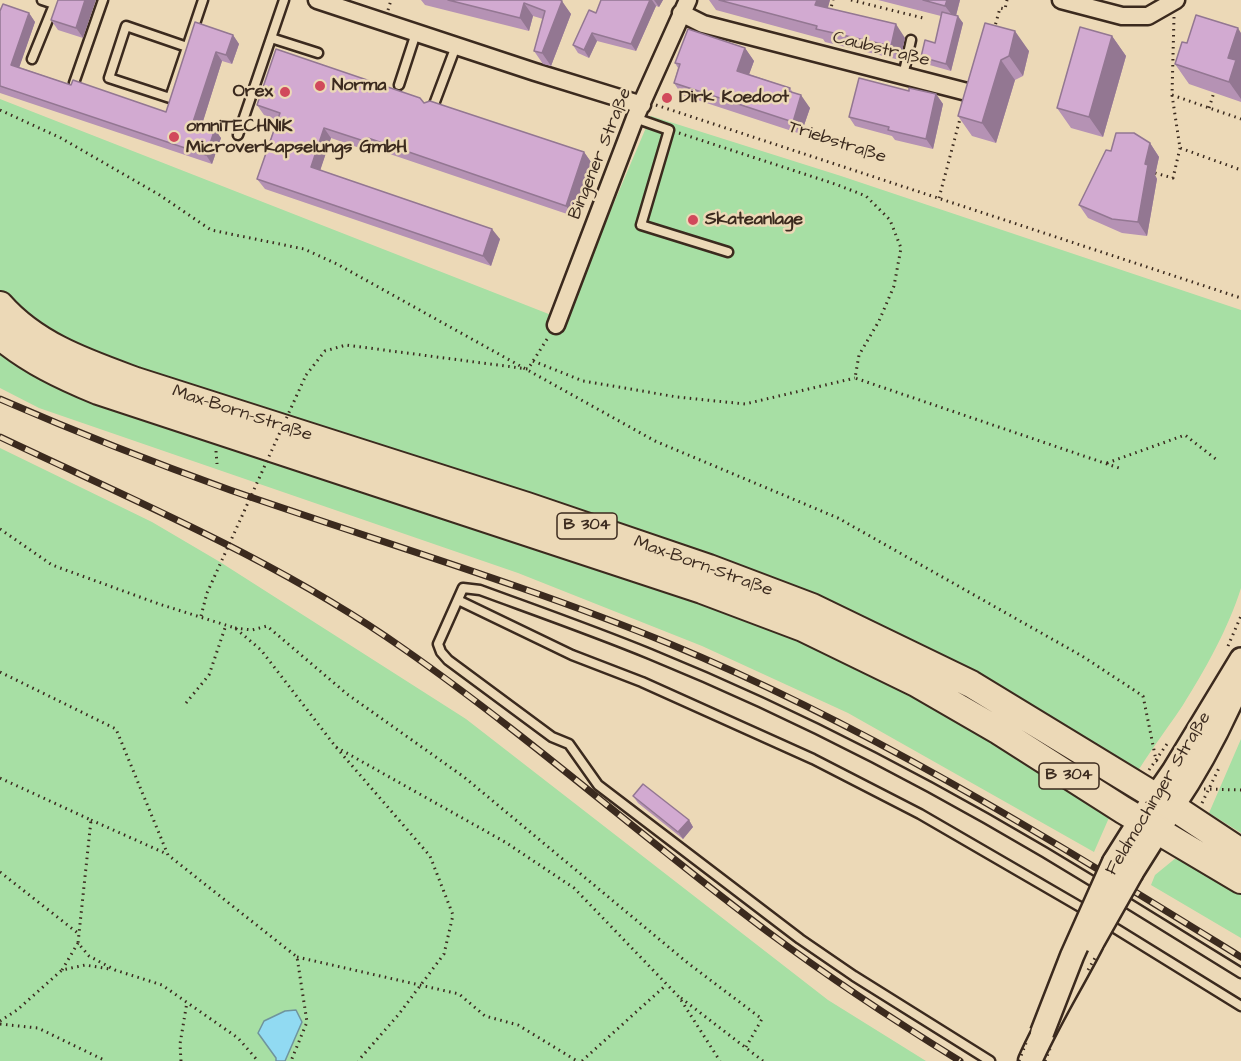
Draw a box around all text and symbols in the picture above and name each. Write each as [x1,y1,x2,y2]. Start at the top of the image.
street label: Caubstraße [830,28,932,72]
place label: Norma [332,75,387,97]
marker: Norma [313,79,327,93]
place label: Orex [233,81,273,103]
marker: Orex [278,85,292,99]
street label: Bingener Straße [565,85,637,223]
place label: Dirk Koedoot [679,87,789,109]
marker: Dirk Koedoot [660,91,674,105]
place label: omniTECHNIK Microverkapselungs GmbH [186,116,407,158]
street label: Triebstraße [785,117,889,169]
marker: omniTECHNIK Microverkapselungs GmbH [167,130,181,144]
place label: Skateanlage [705,209,803,231]
marker: Skateanlage [686,213,700,227]
street label: Max-Born-Straße [169,381,315,447]
road number: B 304 [557,513,617,539]
street label: Max-Born-Straße [631,532,775,602]
street label: Feldmochinger Straße [1102,708,1216,880]
road number: B 304 [1039,763,1099,789]

